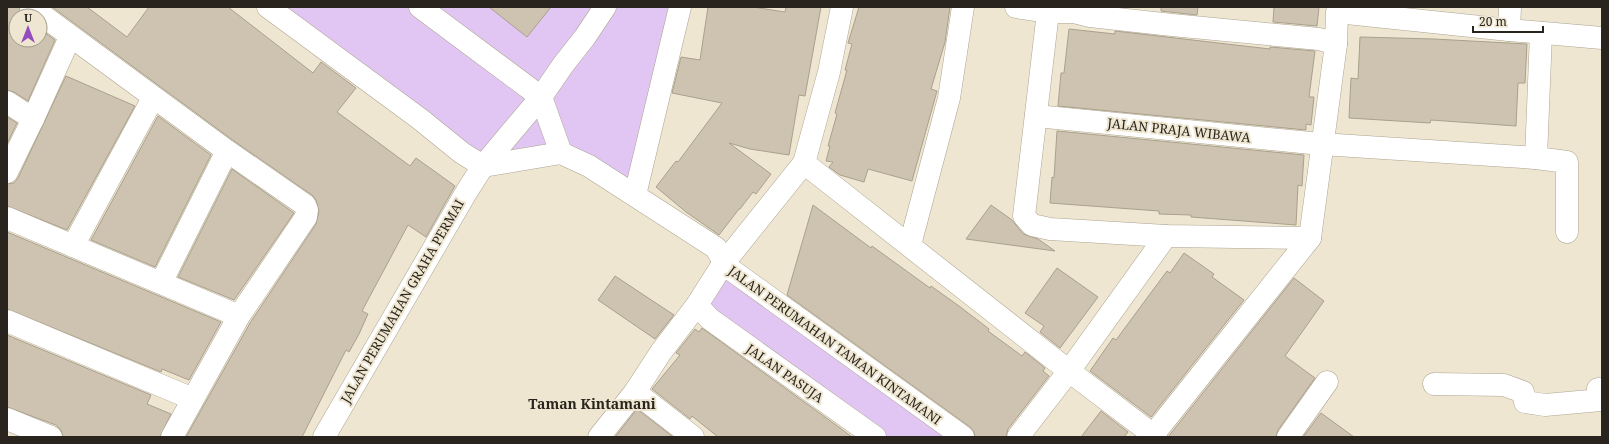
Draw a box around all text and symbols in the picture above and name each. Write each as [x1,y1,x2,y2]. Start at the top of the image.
north arrow [8,8,48,48]
scale bar [1473,8,1543,34]
text: U [24,10,33,25]
text: 20 m [1479,13,1507,30]
street label: JALAN PRAJA WIBAWA [1106,113,1252,147]
street label: JALAN PERUMAHAN GRAHA PERMAI [336,196,468,407]
street label: JALAN PERUMAHAN TAMAN KINTAMANI [724,261,945,429]
street label: JALAN PASUJA [742,339,828,407]
district label: Taman Kintamani [528,394,656,413]

